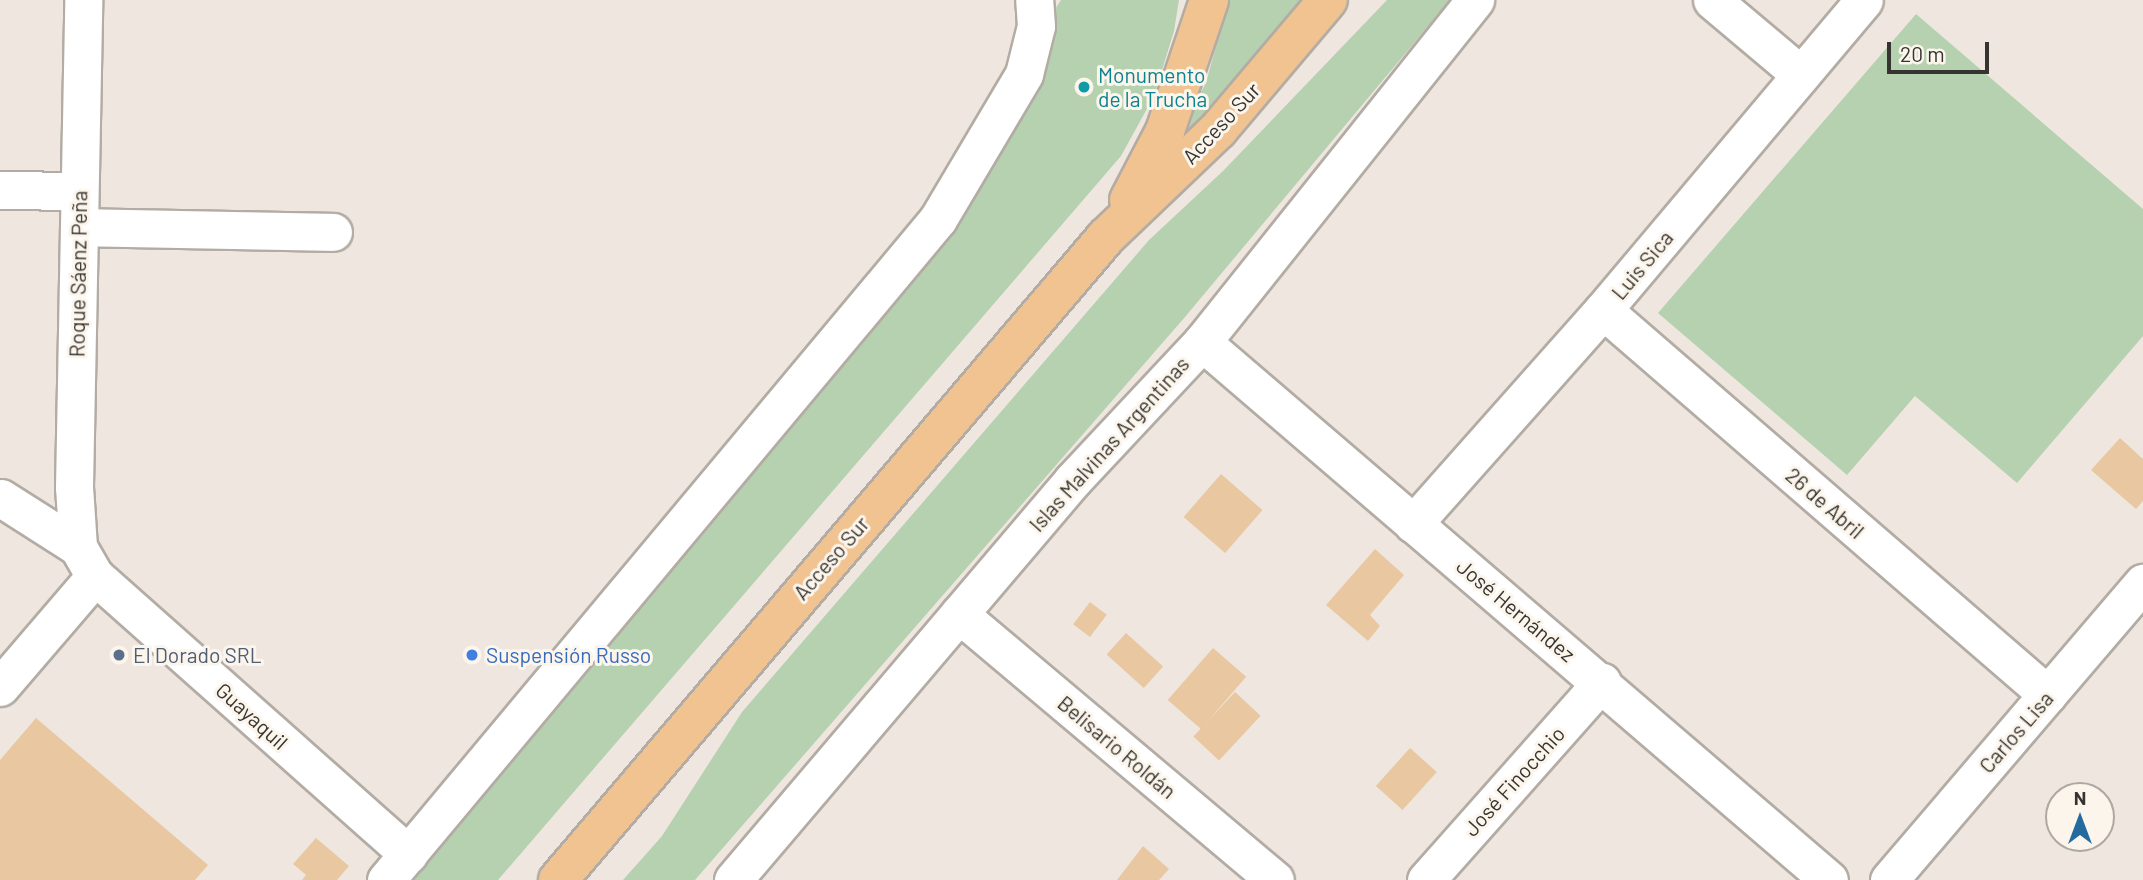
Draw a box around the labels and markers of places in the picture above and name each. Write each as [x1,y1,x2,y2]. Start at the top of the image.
place label: Monumento de la Trucha [1098,62,1207,112]
marker: Monumento de la Trucha [1076,79,1092,95]
place label: El Dorado SRL [133,642,262,668]
place label: Suspensión Russo [486,642,651,668]
marker: El Dorado SRL [111,647,127,663]
marker: Suspensión Russo [464,647,480,663]

